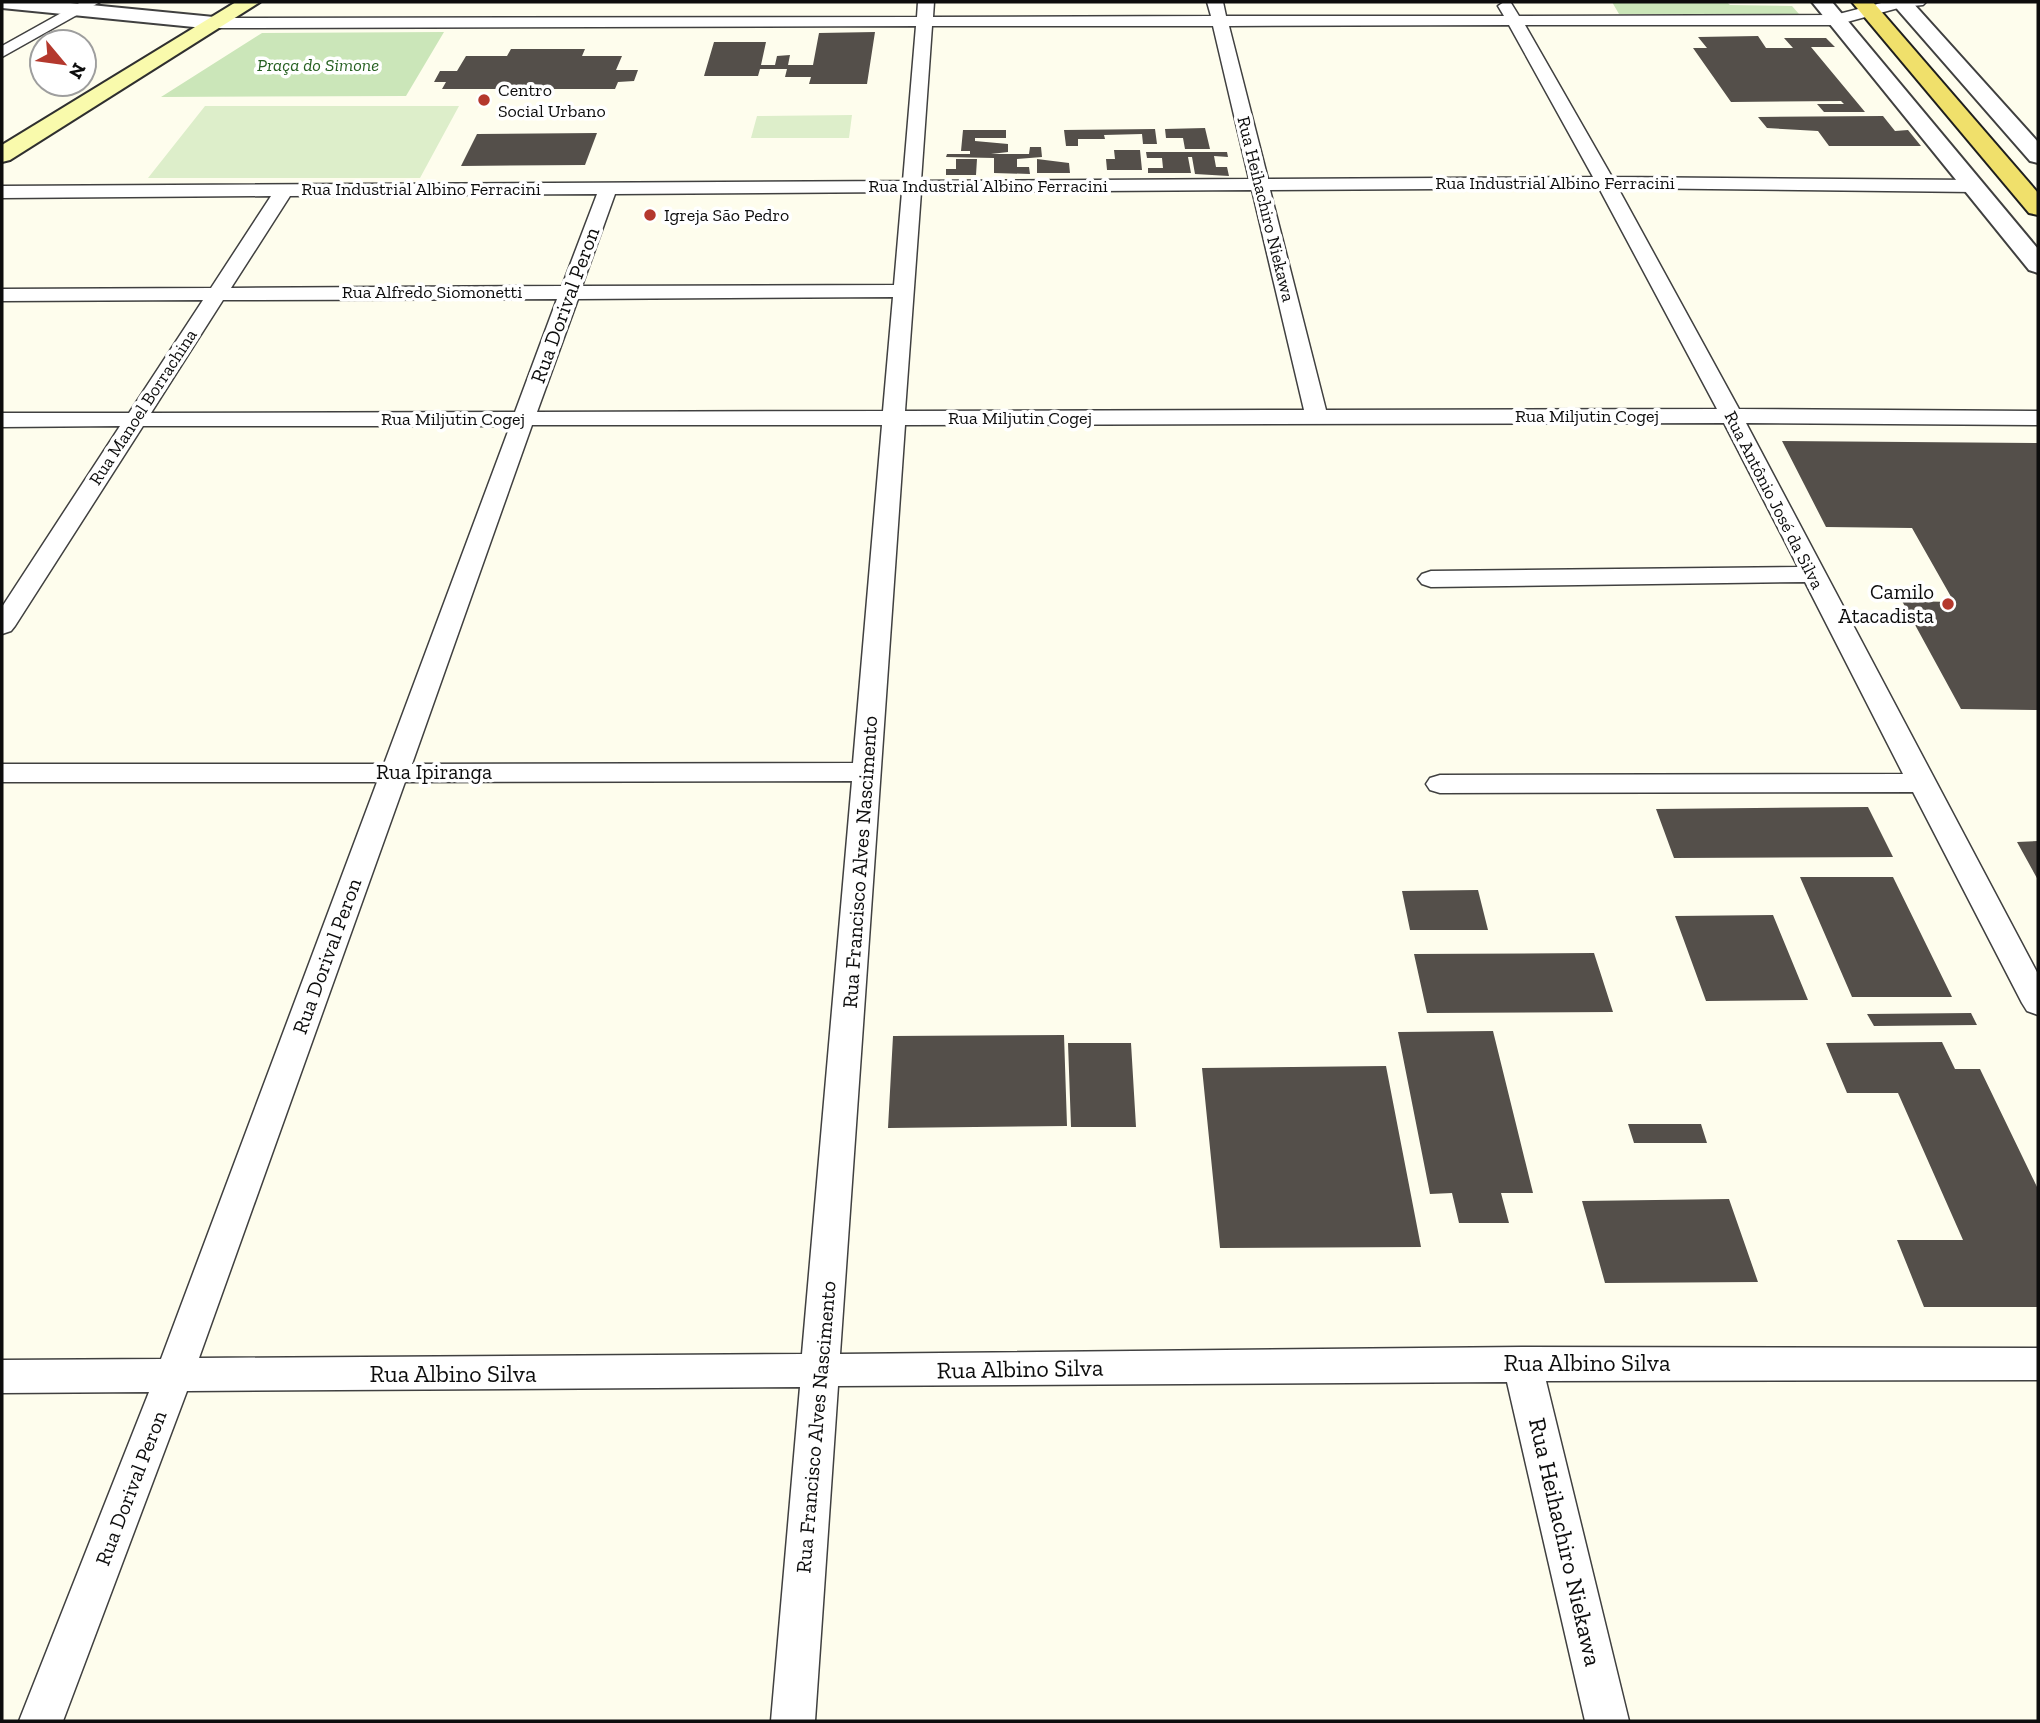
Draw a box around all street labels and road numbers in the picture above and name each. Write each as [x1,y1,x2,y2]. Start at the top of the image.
street label: Rua Heihachiro Niekawa [1232,114,1300,304]
street label: Rua Industrial Albino Ferracini [1435,172,1675,194]
street label: Rua Industrial Albino Ferracini [868,175,1108,197]
street label: Rua Industrial Albino Ferracini [301,178,541,200]
street label: Rua Dorival Peron [525,224,604,386]
street label: Rua Alfredo Siomonetti [342,281,522,303]
street label: Rua Manoel Borrachina [84,325,202,489]
street label: Rua Miljutin Cogej [1515,405,1659,427]
street label: Rua Miljutin Cogej [948,407,1092,429]
street label: Rua Antônio José da Silva [1720,407,1829,593]
street label: Rua Miljutin Cogej [381,408,525,430]
street label: Rua Francisco Alves Nascimento [837,715,882,1009]
street label: Rua Ipiranga [376,759,492,784]
street label: Rua Dorival Peron [287,875,366,1037]
street label: Rua Francisco Alves Nascimento [790,1280,841,1574]
street label: Rua Albino Silva [1504,1348,1671,1377]
street label: Rua Albino Silva [936,1353,1104,1384]
street label: Rua Albino Silva [370,1359,537,1388]
street label: Rua Dorival Peron [89,1407,172,1569]
street label: Rua Heihachiro Niekawa [1523,1415,1608,1669]

